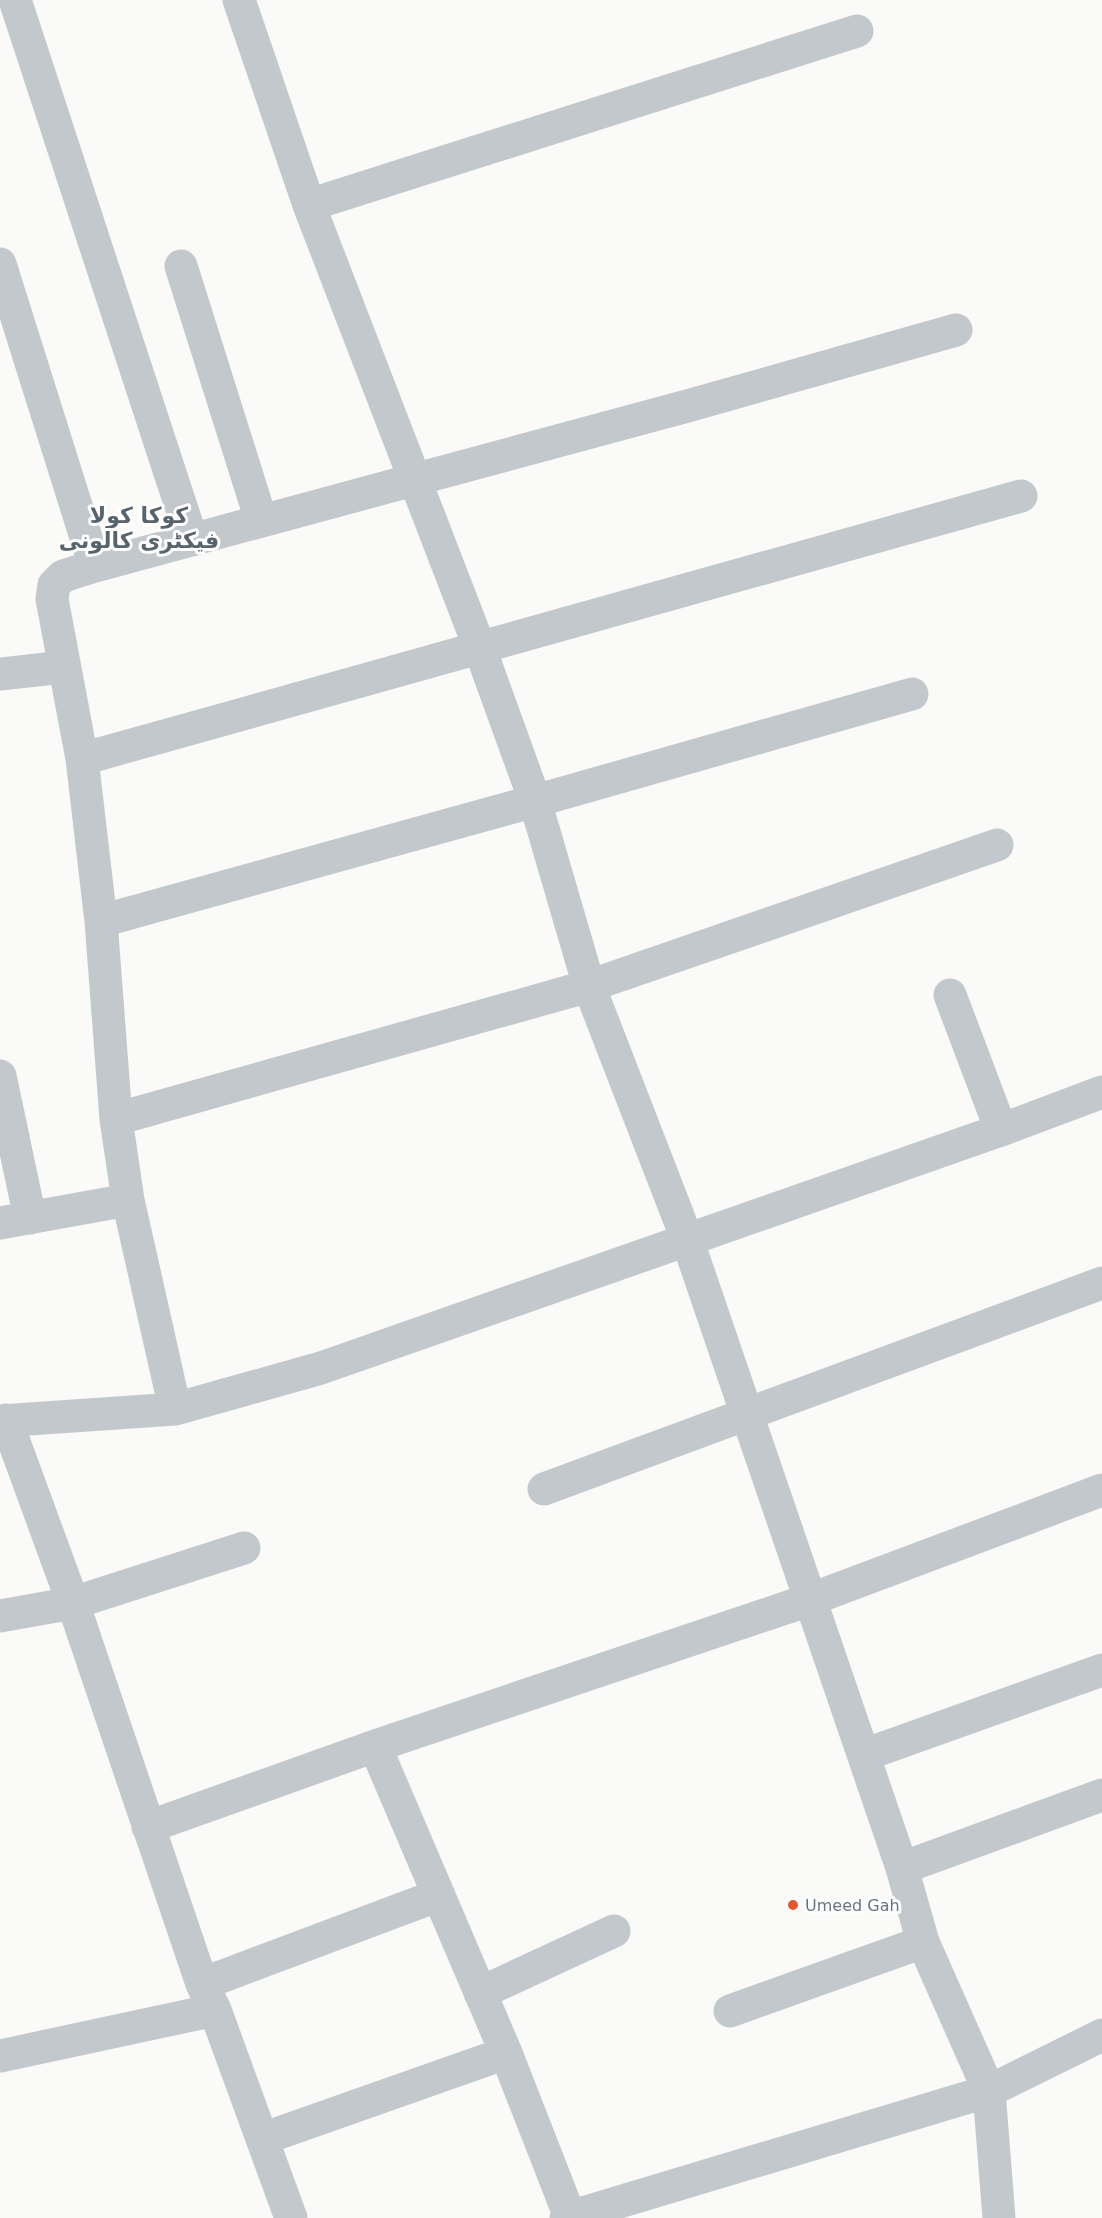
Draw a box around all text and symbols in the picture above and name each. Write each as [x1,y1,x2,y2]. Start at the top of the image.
district label: کوکا کولا فیکٹری کالونی [59,503,219,554]
place label: Umeed Gah [805,1896,900,1915]
marker: Umeed Gah [786,1898,800,1912]

